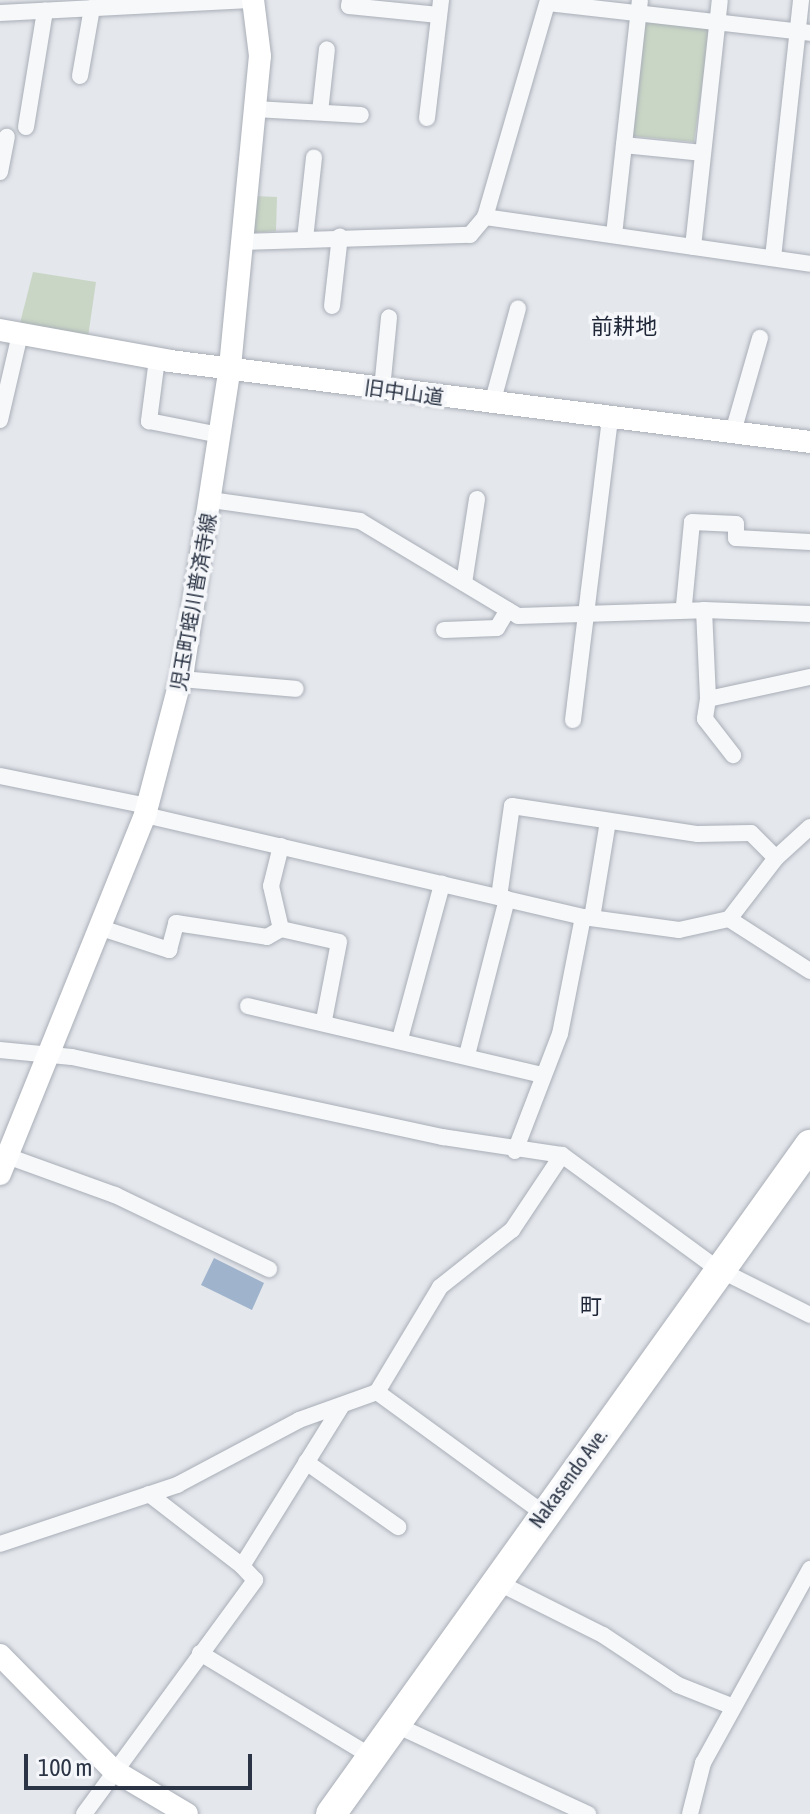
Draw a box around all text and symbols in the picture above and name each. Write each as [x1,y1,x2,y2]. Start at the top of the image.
district label: 前耕地 [591,314,657,340]
street label: 旧中山道 [363,375,445,409]
street label: 児玉町蛭川普済寺線 [166,511,220,693]
district label: 町 [580,1294,602,1320]
street label: Nakasendo Ave. [524,1424,612,1532]
scale bar [28,1738,256,1788]
text: 100 m [38,1754,92,1781]

